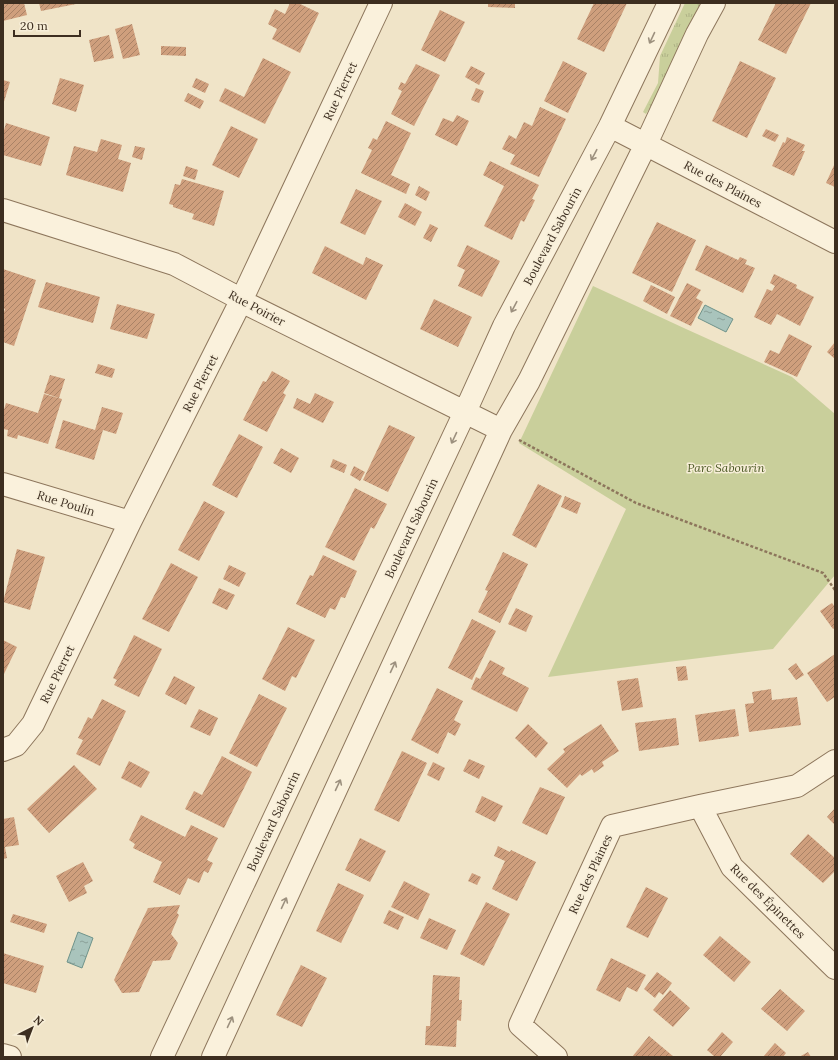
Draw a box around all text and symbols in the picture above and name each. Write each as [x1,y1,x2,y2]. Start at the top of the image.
scale bar [14,12,80,38]
text: 20 m [20,18,48,33]
one-way arrow [648,32,655,44]
street label: Rue Pierret [320,59,360,123]
one-way arrow [590,149,598,161]
street label: Rue des Plaines [681,157,765,211]
street label: Boulevard Sabourin [520,184,584,288]
street label: Rue Poirier [226,287,289,330]
one-way arrow [510,301,517,313]
street label: Rue Pierret [179,351,221,414]
one-way arrow [450,431,457,443]
park label: Parc Sabourin [687,460,765,475]
street label: Boulevard Sabourin [381,475,441,581]
street label: Rue Poulin [35,487,97,519]
street label: Rue Pierret [36,642,78,706]
one-way arrow [389,662,397,674]
street label: Boulevard Sabourin [243,768,303,874]
one-way arrow [335,780,342,792]
street label: Rue des Plaines [565,831,615,916]
street label: Rue des Épinettes [727,860,809,942]
one-way arrow [281,898,288,910]
north arrow [12,1008,52,1048]
text: N [31,1013,47,1029]
one-way arrow [227,1016,234,1028]

